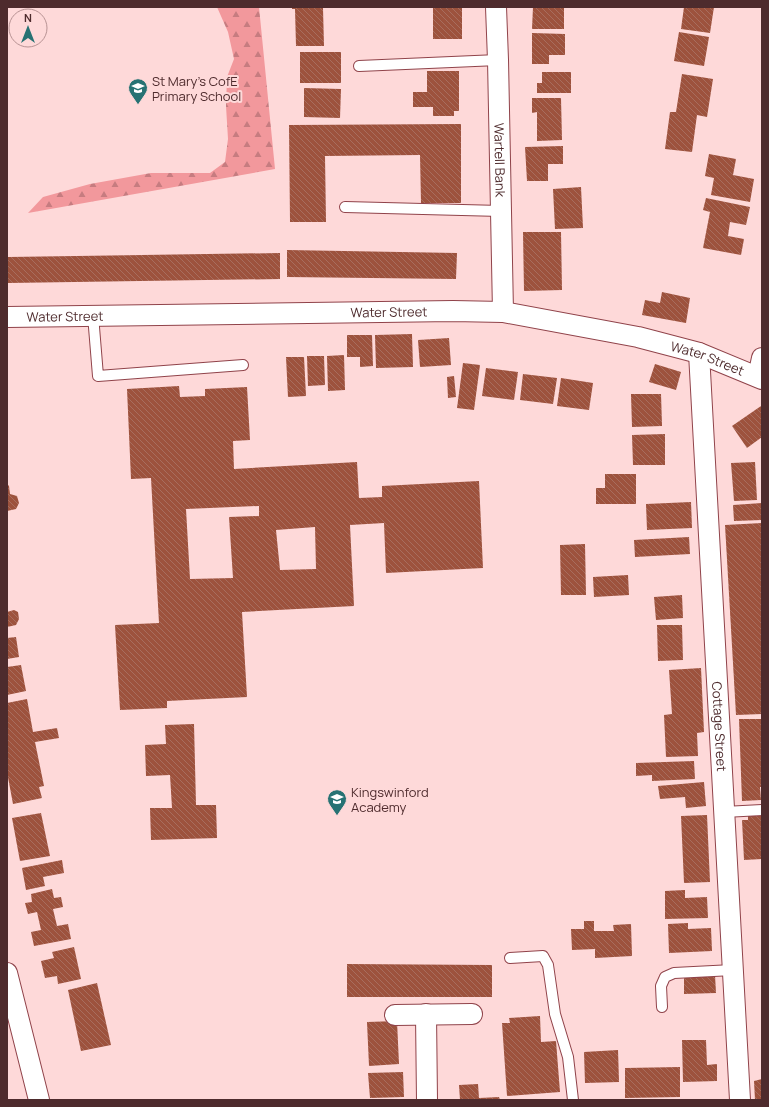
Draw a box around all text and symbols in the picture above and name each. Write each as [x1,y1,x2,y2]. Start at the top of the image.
north arrow [8,8,48,48]
text: N [24,10,32,25]
place label: St Mary's CofE Primary School [152,72,241,105]
school or university icon: St Mary's CofE Primary School [127,77,149,105]
street label: Wartell Bank [490,123,510,198]
street label: Water Street [350,302,428,321]
street label: Water Street [26,307,104,326]
street label: Water Street [669,337,747,380]
street label: Cottage Street [708,681,731,772]
place label: Kingswinford Academy [351,783,429,816]
school or university icon: Kingswinford Academy [326,788,348,816]

